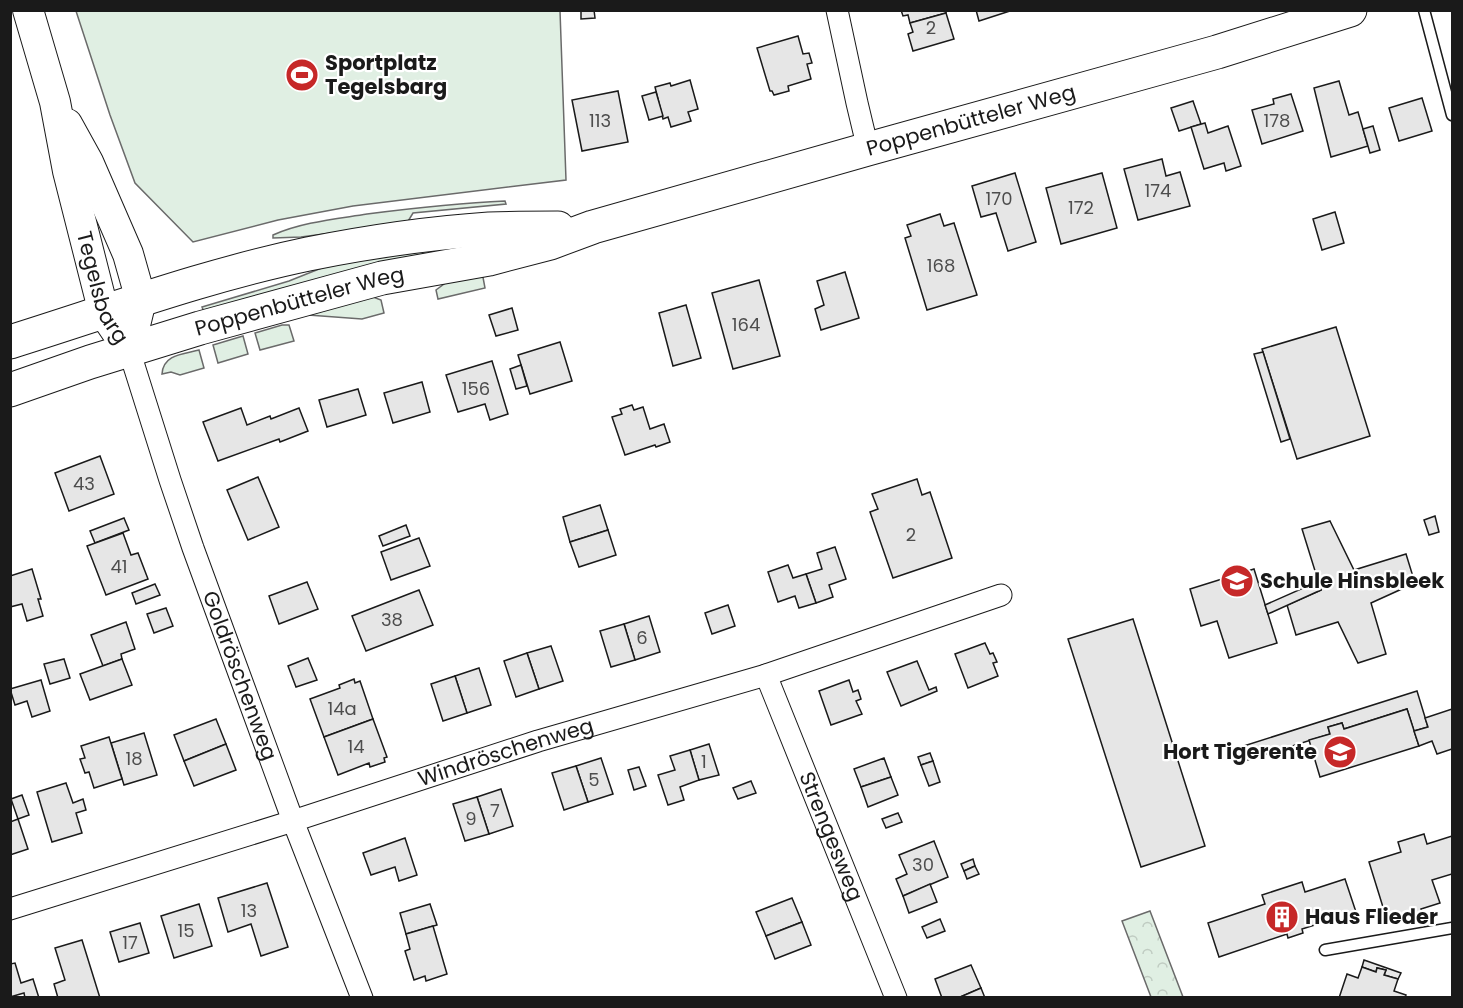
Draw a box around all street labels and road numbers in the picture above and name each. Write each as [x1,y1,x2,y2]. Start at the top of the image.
street label: Poppenbütteler Weg [863,77,1079,163]
street label: Tegelsbarg [70,228,136,349]
street label: Poppenbütteler Weg [191,259,406,343]
street label: Goldröschenweg [196,587,285,764]
street label: Windröschenweg [414,711,597,793]
street label: Strengesweg [792,767,870,905]

